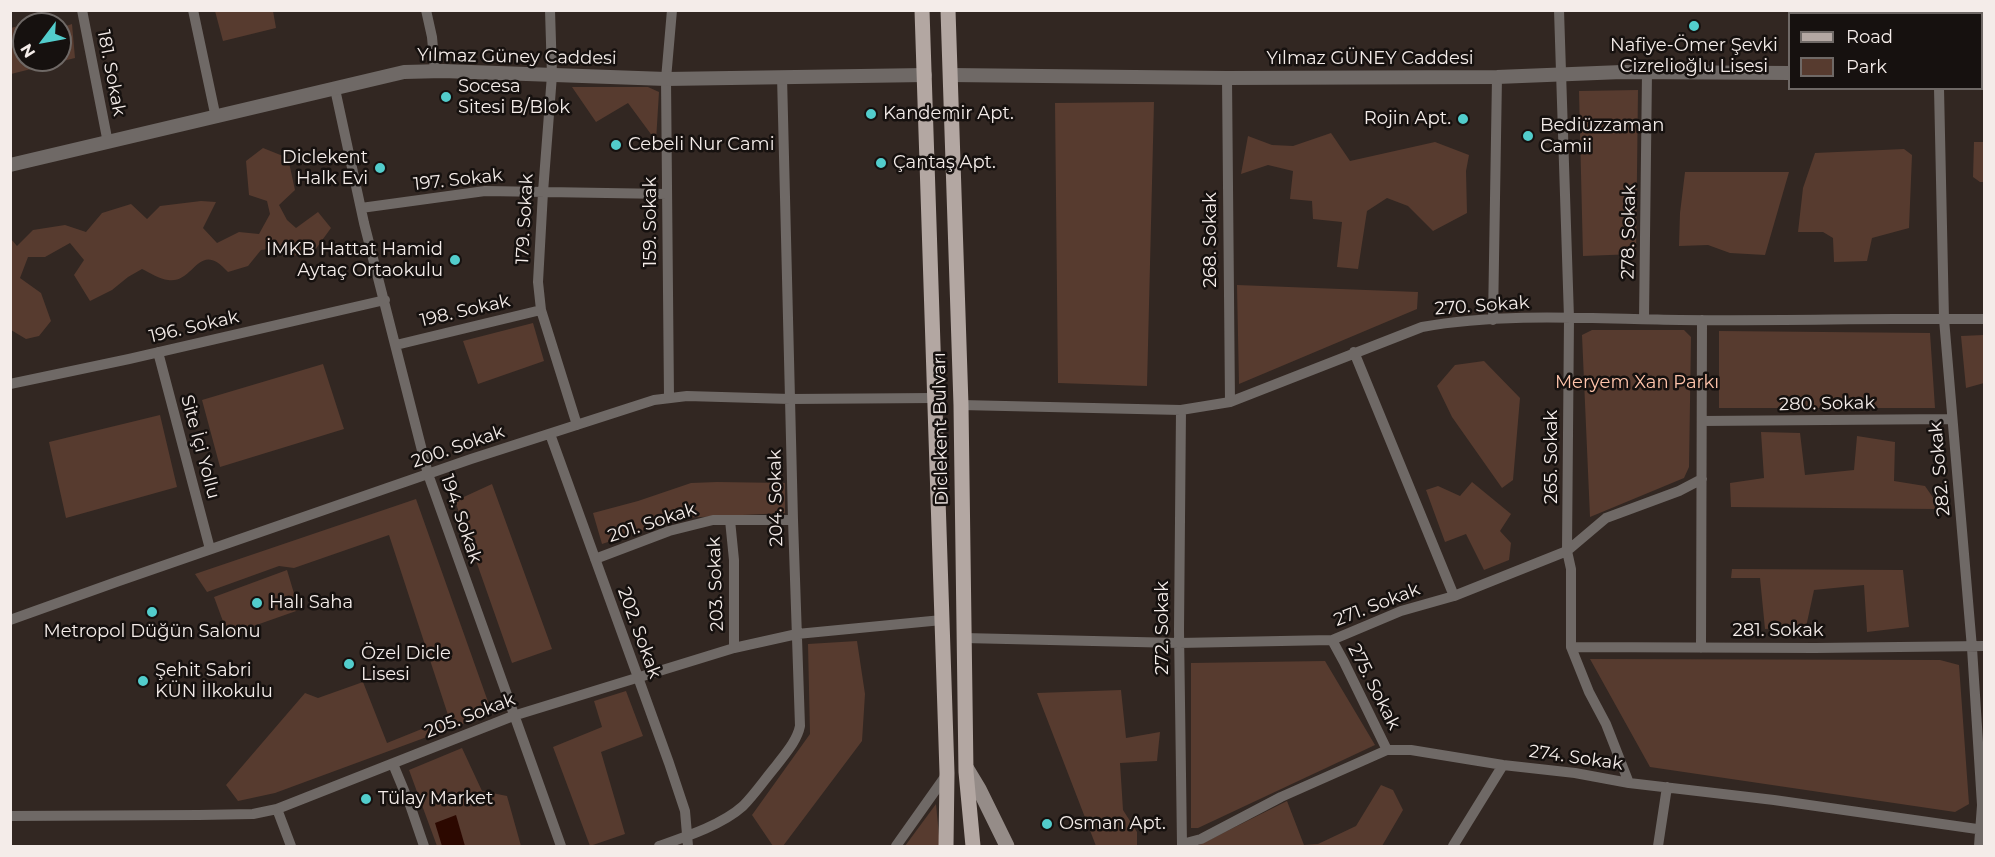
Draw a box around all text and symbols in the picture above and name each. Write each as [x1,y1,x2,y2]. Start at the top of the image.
north arrow [12,12,72,72]
legend [1788,12,1983,90]
marker: Nafiye-Ömer Şevki Cizrelioğlu Lisesi [1687,19,1701,33]
text: Road [1846,26,1893,48]
street label: 181. Sokak [92,28,130,118]
place label: Nafiye-Ömer Şevki Cizrelioğlu Lisesi [1610,35,1778,78]
text: N [17,40,39,61]
street label: Yılmaz Güney Caddesi [417,44,617,70]
street label: Yılmaz GÜNEY Caddesi [1266,48,1474,70]
text: Park [1846,56,1887,78]
place label: Socesa Sitesi B/Blok [458,76,570,118]
marker: Socesa Sitesi B/Blok [439,90,453,104]
place label: Kandemir Apt. [883,103,1014,125]
marker: Kandemir Apt. [864,107,878,121]
place label: Rojin Apt. [1364,108,1451,130]
marker: Rojin Apt. [1456,112,1470,126]
place label: Bediüzzaman Camii [1540,115,1664,158]
marker: Bediüzzaman Camii [1521,129,1535,143]
place label: Cebeli Nur Cami [628,134,775,156]
marker: Cebeli Nur Cami [609,138,623,152]
place label: Diclekent Halk Evi [282,147,368,190]
place label: Çantaş Apt. [893,152,996,174]
marker: Çantaş Apt. [874,156,888,170]
marker: Diclekent Halk Evi [373,161,387,175]
street label: 197. Sokak [412,165,504,195]
street label: 179. Sokak [512,173,538,265]
street label: 159. Sokak [640,177,662,267]
street label: 278. Sokak [1617,184,1641,280]
street label: 268. Sokak [1200,192,1222,288]
place label: İMKB Hattat Hamid Aytaç Ortaokulu [266,239,443,282]
marker: İMKB Hattat Hamid Aytaç Ortaokulu [448,253,462,267]
street label: 198. Sokak [418,290,512,332]
street label: 270. Sokak [1434,292,1530,320]
street label: 196. Sokak [147,306,241,348]
street label: Diclekent Bulvarı [929,352,953,506]
park label: Meryem Xan Parkı [1555,372,1719,394]
street label: 280. Sokak [1779,392,1875,416]
street label: Site İçi Yollu [176,393,224,501]
street label: 265. Sokak [1541,410,1563,504]
street label: 200. Sokak [409,421,507,473]
street label: 282. Sokak [1925,421,1955,517]
street label: 204. Sokak [764,449,788,547]
street label: 194. Sokak [436,472,486,566]
street label: 201. Sokak [605,499,699,547]
street label: 203. Sokak [704,536,728,632]
street label: 271. Sokak [1331,579,1423,631]
street label: 272. Sokak [1152,581,1174,675]
street label: 202. Sokak [613,585,665,681]
place label: Halı Saha [269,592,353,614]
marker: Halı Saha [250,596,264,610]
marker: Metropol Düğün Salonu [145,605,159,619]
street label: 281. Sokak [1732,620,1824,642]
place label: Metropol Düğün Salonu [43,621,261,643]
street label: 275. Sokak [1343,640,1405,734]
place label: Özel Dicle Lisesi [361,643,451,686]
marker: Özel Dicle Lisesi [342,657,356,671]
place label: Şehit Sabri KÜN İlkokulu [155,660,273,702]
marker: Şehit Sabri KÜN İlkokulu [136,674,150,688]
street label: 205. Sokak [422,689,518,743]
street label: 274. Sokak [1528,741,1624,775]
place label: Tülay Market [378,788,493,810]
marker: Tülay Market [359,792,373,806]
place label: Osman Apt. [1059,813,1166,835]
marker: Osman Apt. [1040,817,1054,831]

